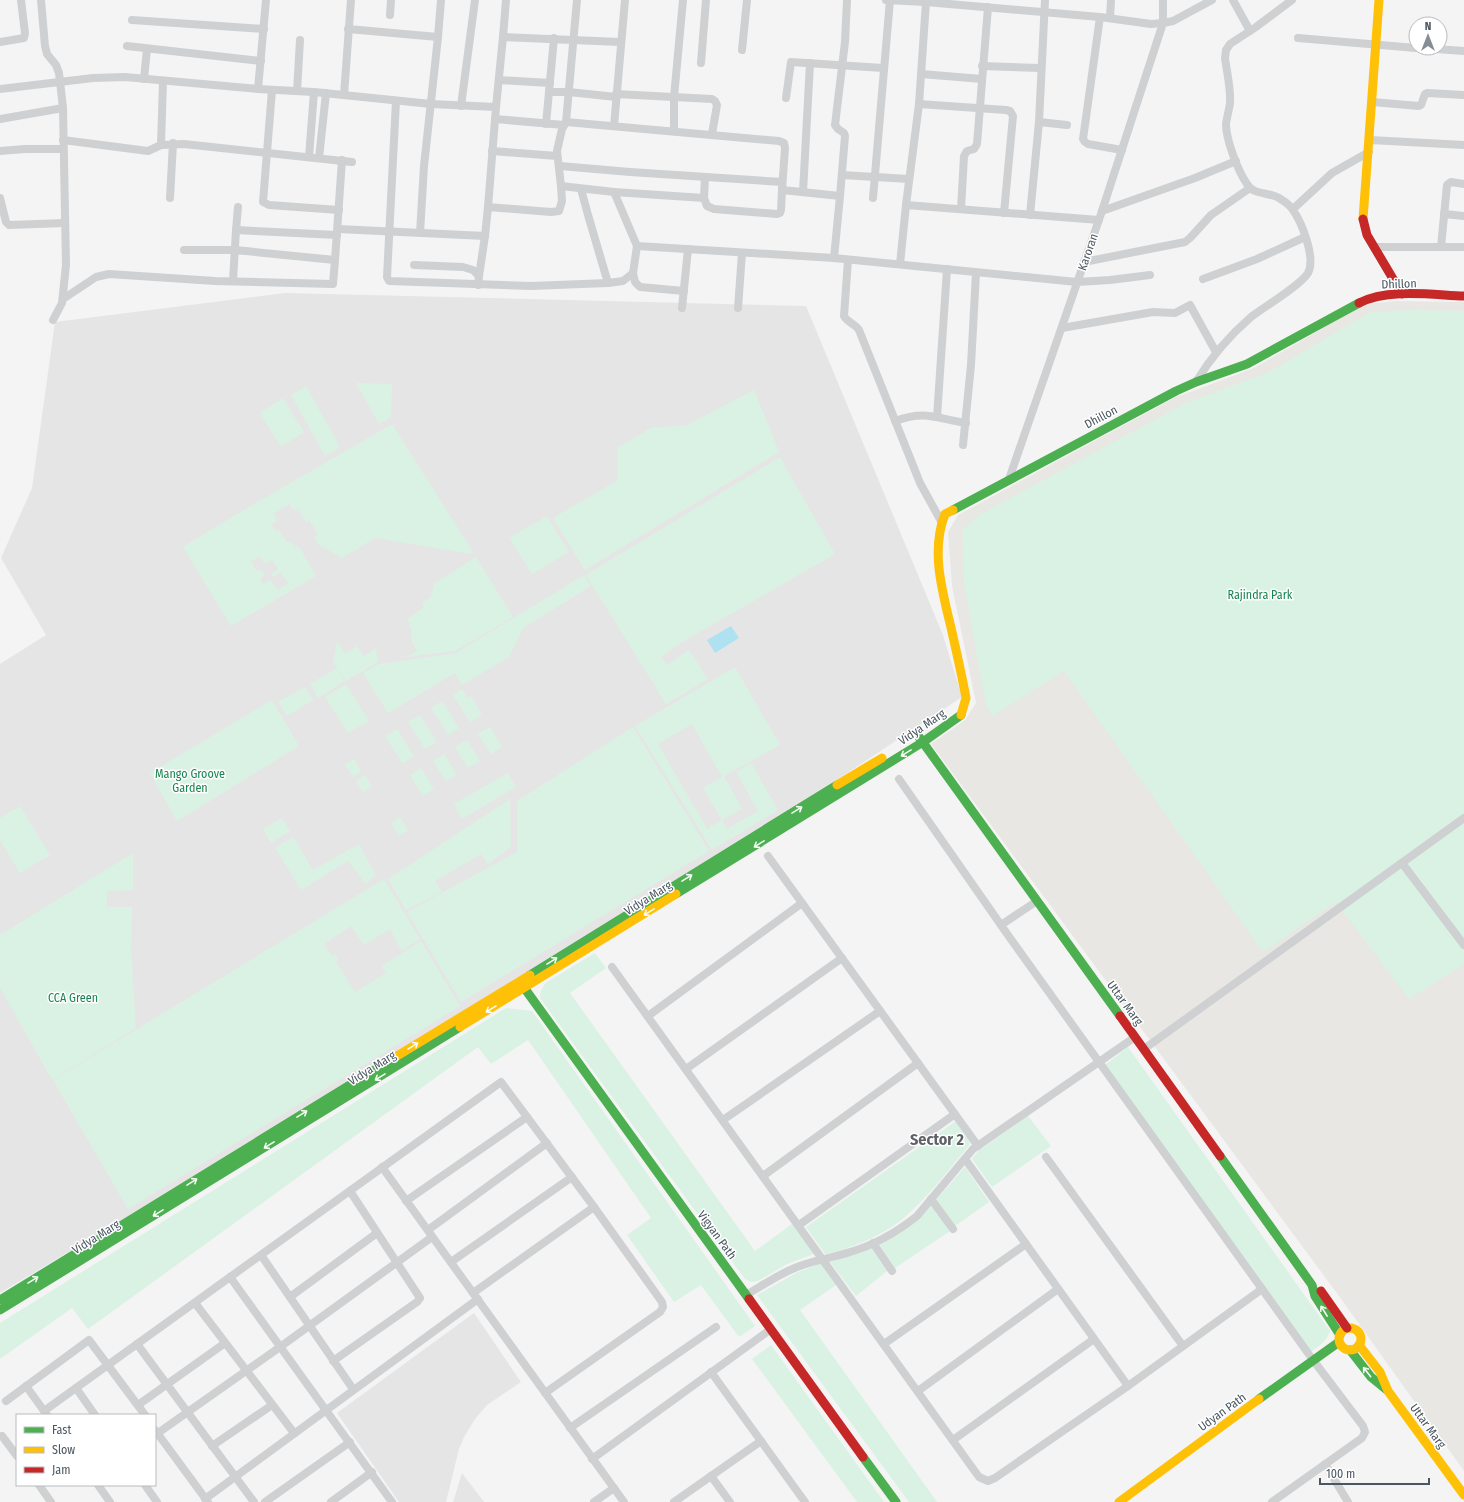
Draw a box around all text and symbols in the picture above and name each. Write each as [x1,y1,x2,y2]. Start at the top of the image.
north arrow [1408,16,1448,56]
text: N [1425,20,1431,33]
street label: Karoran [1075,232,1101,272]
street label: Dhillon [1381,276,1417,292]
street label: Dhillon [1082,403,1120,431]
park label: Rajindra Park [1228,588,1293,602]
street label: Vidya Marg [896,706,948,748]
one-way arrow [900,750,912,758]
park label: Mango Groove Garden [155,767,225,795]
one-way arrow [791,806,802,814]
one-way arrow [753,840,765,848]
one-way arrow [681,874,693,882]
street label: Vidya Marg [622,878,675,918]
one-way arrow [643,908,655,916]
one-way arrow [546,957,557,965]
street label: Uttar Marg [1104,978,1146,1028]
park label: CCA Green [48,991,98,1005]
one-way arrow [485,1004,496,1013]
one-way arrow [407,1042,418,1050]
street label: Vidya Marg [346,1048,399,1088]
one-way arrow [374,1073,386,1081]
one-way arrow [296,1110,307,1118]
district label: Sector 2 [910,1130,965,1149]
one-way arrow [264,1141,275,1149]
one-way arrow [186,1178,197,1186]
street label: Vigyan Path [695,1208,739,1262]
one-way arrow [153,1209,164,1217]
street label: Vidya Marg [70,1217,123,1257]
one-way arrow [27,1275,39,1283]
one-way arrow [1320,1305,1328,1316]
one-way arrow [1363,1366,1371,1377]
street label: Udyan Path [1195,1390,1249,1434]
street label: Uttar Marg [1407,1401,1449,1451]
legend [16,1414,156,1486]
text: Fast [52,1423,71,1437]
text: Slow [52,1443,75,1457]
scale bar [1320,1460,1429,1486]
text: Jam [52,1463,70,1477]
text: 100 m [1326,1467,1355,1481]

